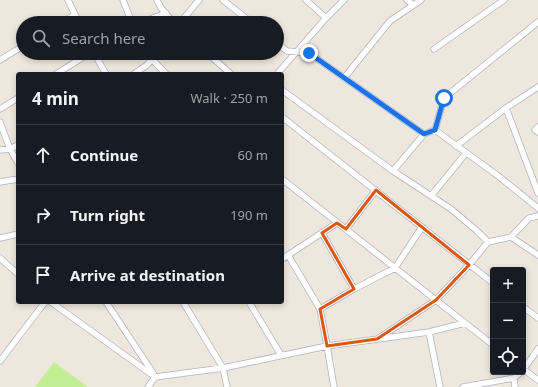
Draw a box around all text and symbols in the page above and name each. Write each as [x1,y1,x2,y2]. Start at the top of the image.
search box [16,16,284,60]
icon: search [30,27,52,49]
text: Search here [62,28,145,48]
route end [300,44,318,62]
text: 4 min [32,87,79,110]
text: Walk · 250 m [190,89,268,107]
route start [435,89,453,107]
icon: ahead [32,144,54,166]
text: Continue [70,145,138,165]
text: 60 m [238,146,268,164]
icon: right [32,204,54,226]
text: Turn right [70,205,145,225]
text: 190 m [230,206,268,224]
icon: arrive [32,264,54,286]
text: Arrive at destination [70,265,225,285]
map controls [490,267,526,375]
button: + [490,267,526,303]
button: − [490,303,526,339]
button: locate [490,339,526,375]

